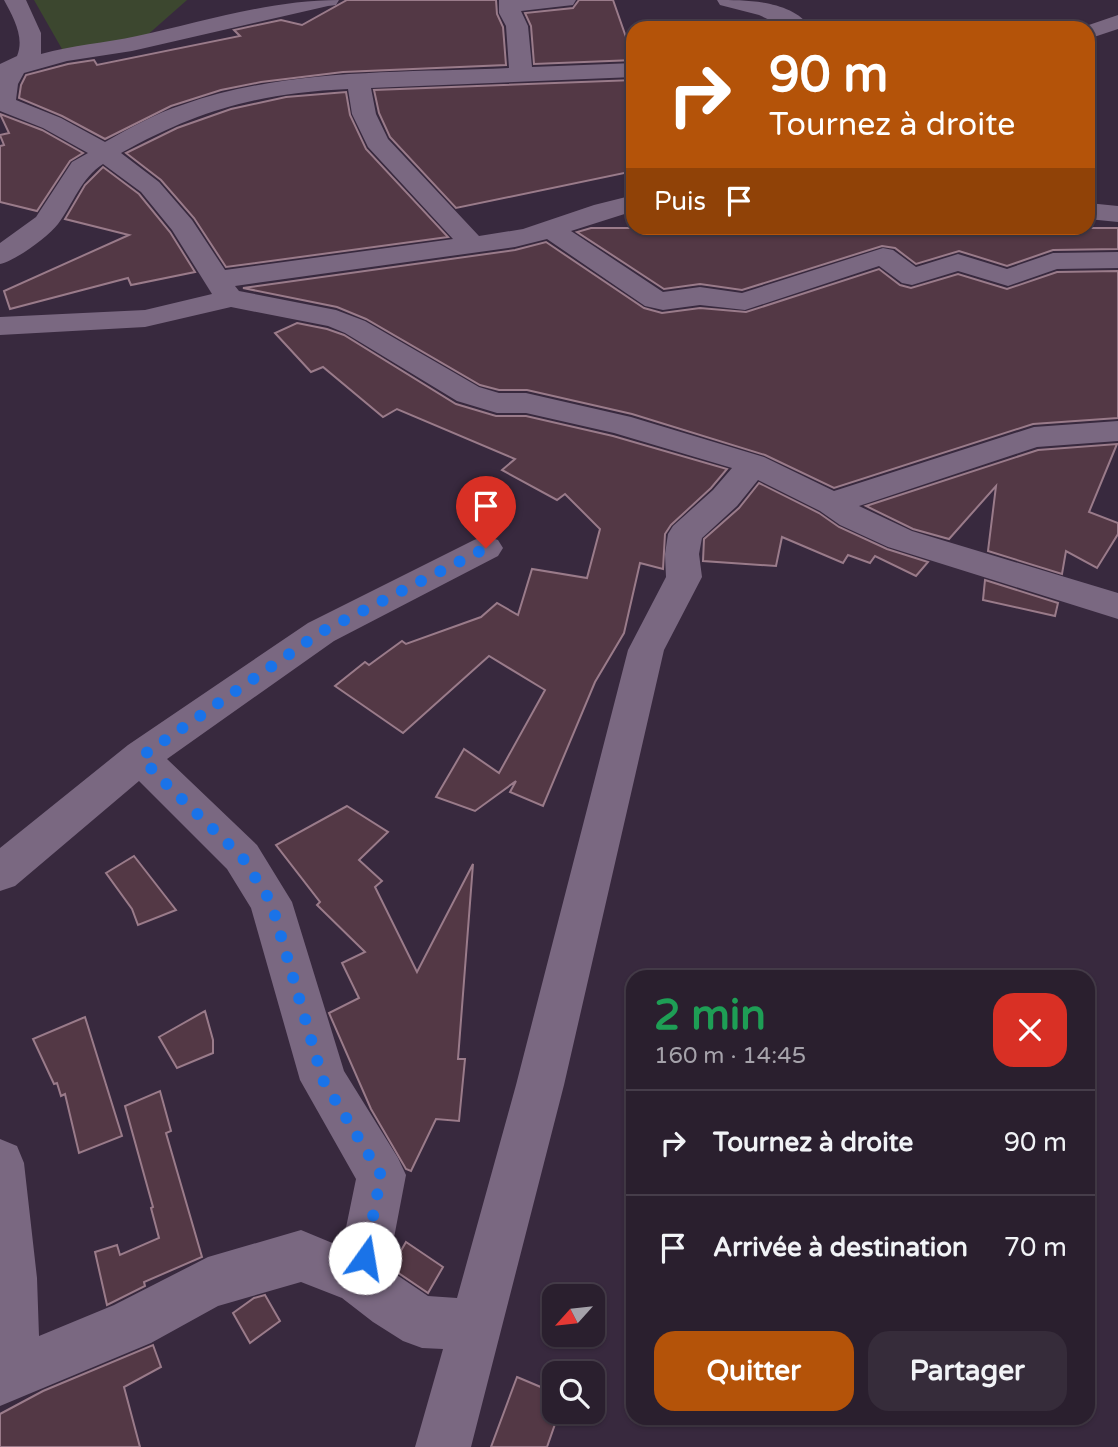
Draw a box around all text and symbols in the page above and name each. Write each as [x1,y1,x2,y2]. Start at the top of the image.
text: 90 m [769,46,888,105]
icon: right [654,49,745,140]
text: Tournez à droite [769,106,1015,144]
icon: arrive [720,182,758,220]
text: Puis [654,186,706,217]
pin [456,476,516,548]
icon: arrive [467,487,505,525]
text: 2 min [654,990,766,1041]
button: close [993,993,1067,1067]
text: 160 m · 14:45 [654,1042,806,1070]
icon: right [654,1124,692,1162]
text: Tournez à droite [713,1127,913,1158]
text: 90 m [1004,1127,1067,1158]
position arrow [328,1221,402,1295]
icon: arrive [654,1229,692,1267]
text: Arrivée à destination [713,1232,968,1263]
text: 70 m [1004,1232,1067,1263]
north arrow [542,1284,606,1348]
map controls [542,1284,605,1424]
button: Quitter [654,1331,854,1411]
button: Partager [868,1331,1067,1411]
button: search [542,1361,605,1424]

